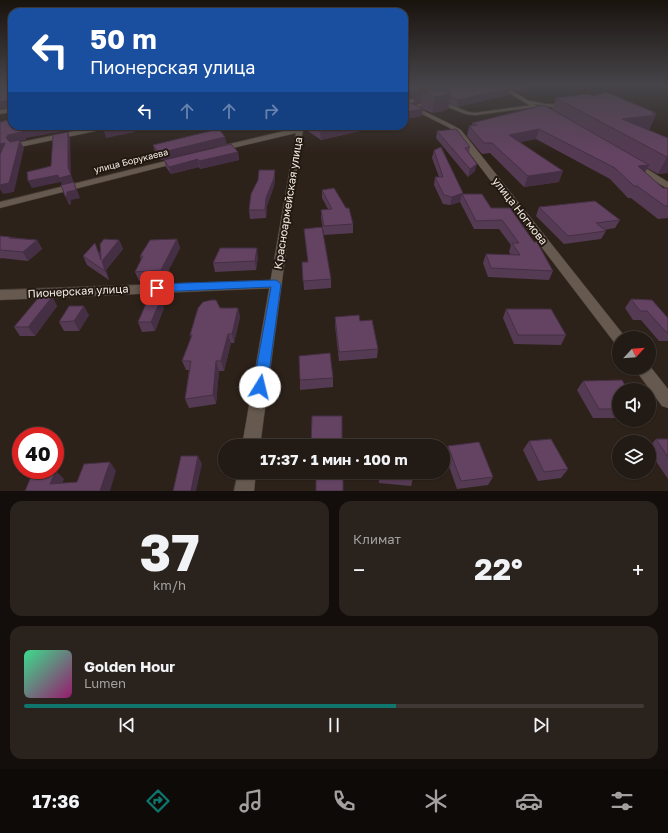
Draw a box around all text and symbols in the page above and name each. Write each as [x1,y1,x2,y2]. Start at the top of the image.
text: 50 m [90,22,157,55]
icon: left [24,24,76,76]
text: Пионерская улица [90,56,255,78]
icon: left [134,100,156,122]
icon: ahead [176,100,198,122]
icon: ahead [218,100,240,122]
icon: right [260,100,282,122]
street label: Красноармейская улица [271,136,304,270]
street label: улица Борукаева [93,146,169,175]
street label: улица Ногмова [490,174,551,247]
pin [140,271,174,305]
icon: arrive [146,277,168,299]
street label: Пионерская улица [27,281,129,300]
north arrow [612,331,656,375]
map controls [612,331,656,479]
position arrow [239,366,281,408]
button: sound [612,383,656,427]
speed limit sign: 40 [12,427,64,479]
button: layers [612,435,656,479]
text: 17:37 · 1 мин · 100 m [260,450,408,468]
text: 37 [139,520,200,582]
text: Климат [353,531,401,547]
text: 22° [474,551,523,587]
text: − [353,556,365,583]
text: + [632,556,644,583]
text: km/h [153,577,186,593]
text: Golden Hour [84,657,175,675]
text: Lumen [84,675,126,691]
icon: previous [116,714,138,736]
icon: pause [323,714,345,736]
icon: next [530,714,552,736]
icon: directions [144,787,172,815]
icon: music [237,787,265,815]
icon: phone [330,787,358,815]
icon: climate [422,787,450,815]
icon: car [515,787,543,815]
icon: filters [608,787,636,815]
text: 17:36 [32,790,80,812]

